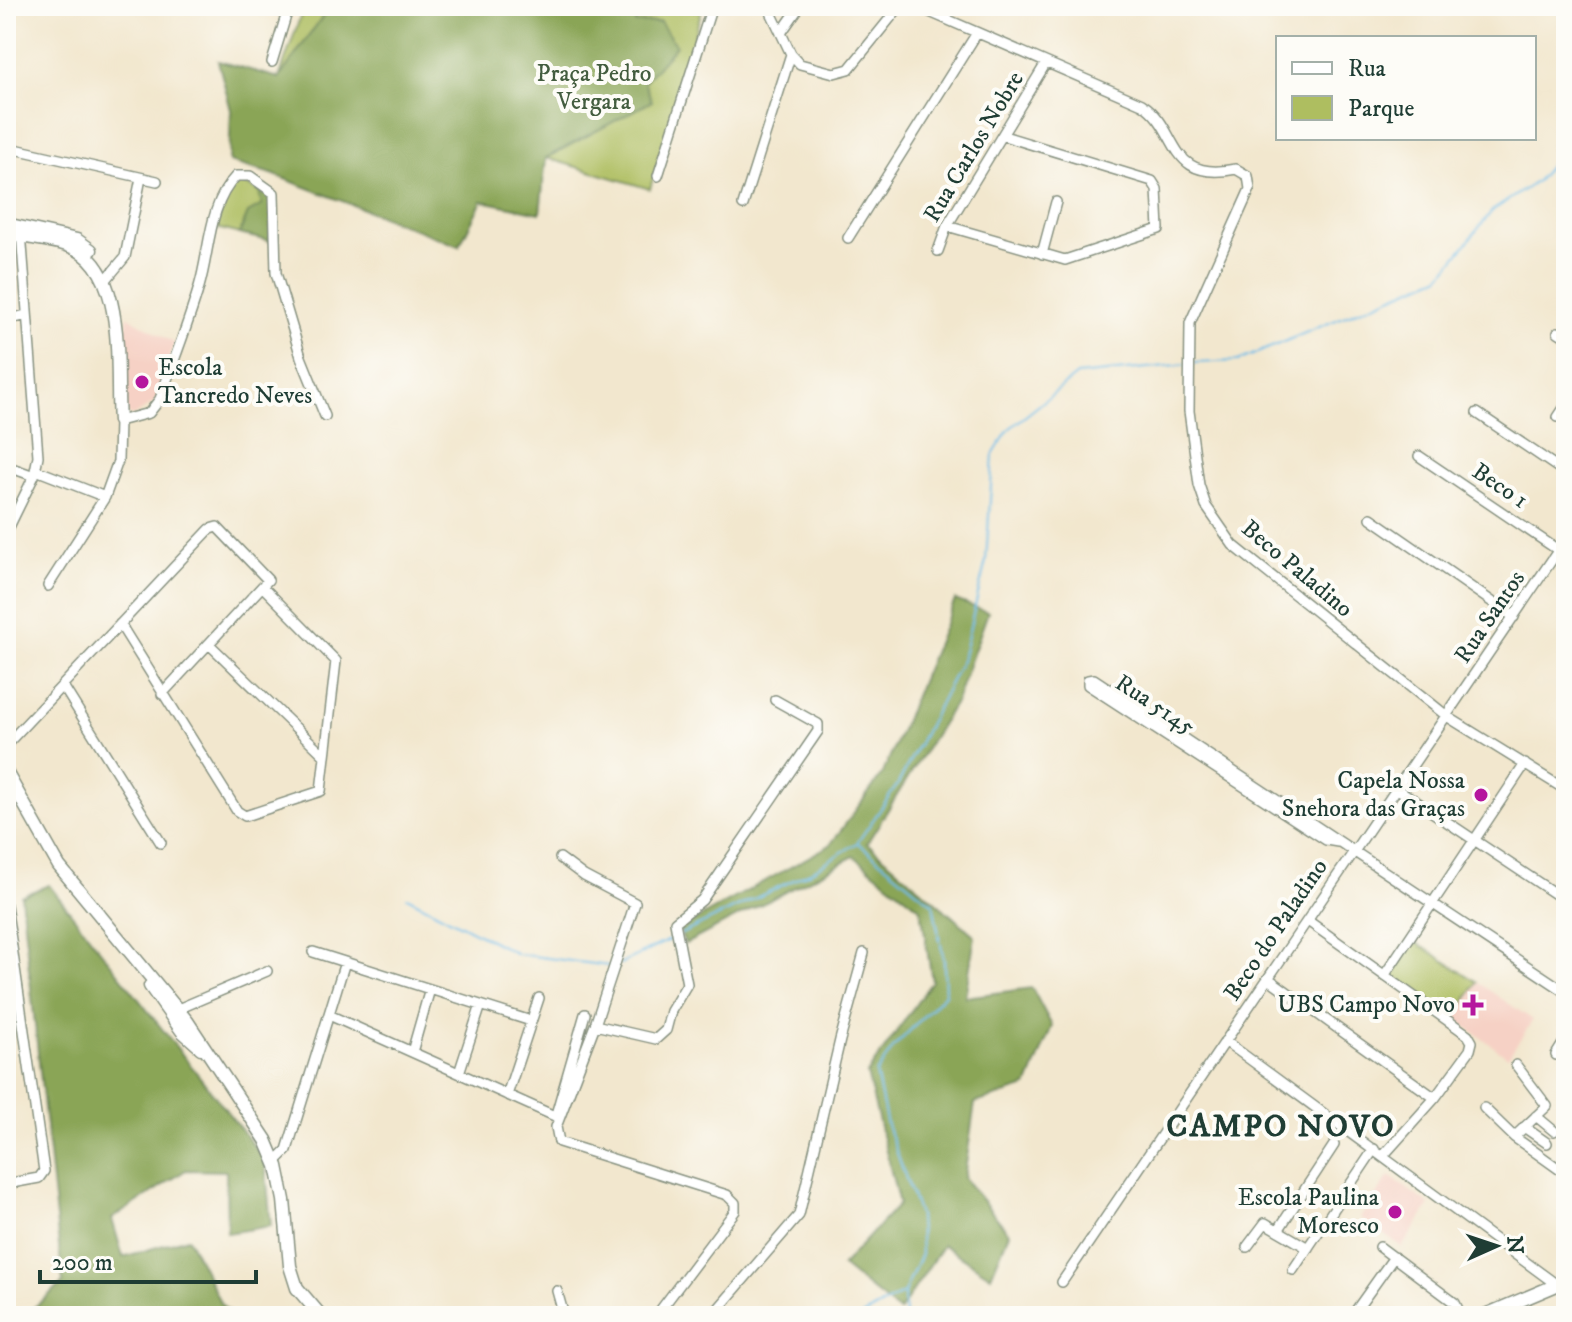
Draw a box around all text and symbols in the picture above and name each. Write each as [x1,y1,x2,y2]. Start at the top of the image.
legend [1276,36,1536,140]
text: Rua [1348,54,1387,84]
park label: Praça Pedro Vergara [537,59,651,117]
street label: Rua Carlos Nobre [917,66,1031,228]
text: Parque [1348,94,1414,124]
place label: Escola Tancredo Neves [158,353,312,411]
marker: Escola Tancredo Neves [133,373,151,391]
street label: Beco 1 [1466,456,1534,516]
street label: Beco Paladino [1235,514,1359,624]
street label: Rua Santos [1448,565,1532,669]
street label: Rua 5145 [1109,668,1201,742]
place label: Capela Nossa Snehora das Graças [1282,766,1466,824]
marker: Capela Nossa Snehora das Graças [1472,786,1490,804]
street label: Beco do Paladino [1217,853,1335,1007]
place label: UBS Campo Novo [1277,990,1455,1020]
marker: UBS Campo Novo [1462,994,1484,1016]
district label: CAMPO NOVO [1166,1107,1396,1147]
place label: Escola Paulina Moresco [1238,1183,1380,1241]
marker: Escola Paulina Moresco [1386,1203,1404,1221]
north arrow [1456,1206,1536,1286]
scale bar [40,1234,256,1284]
text: N [1501,1235,1528,1255]
text: 200 m [52,1248,113,1278]

